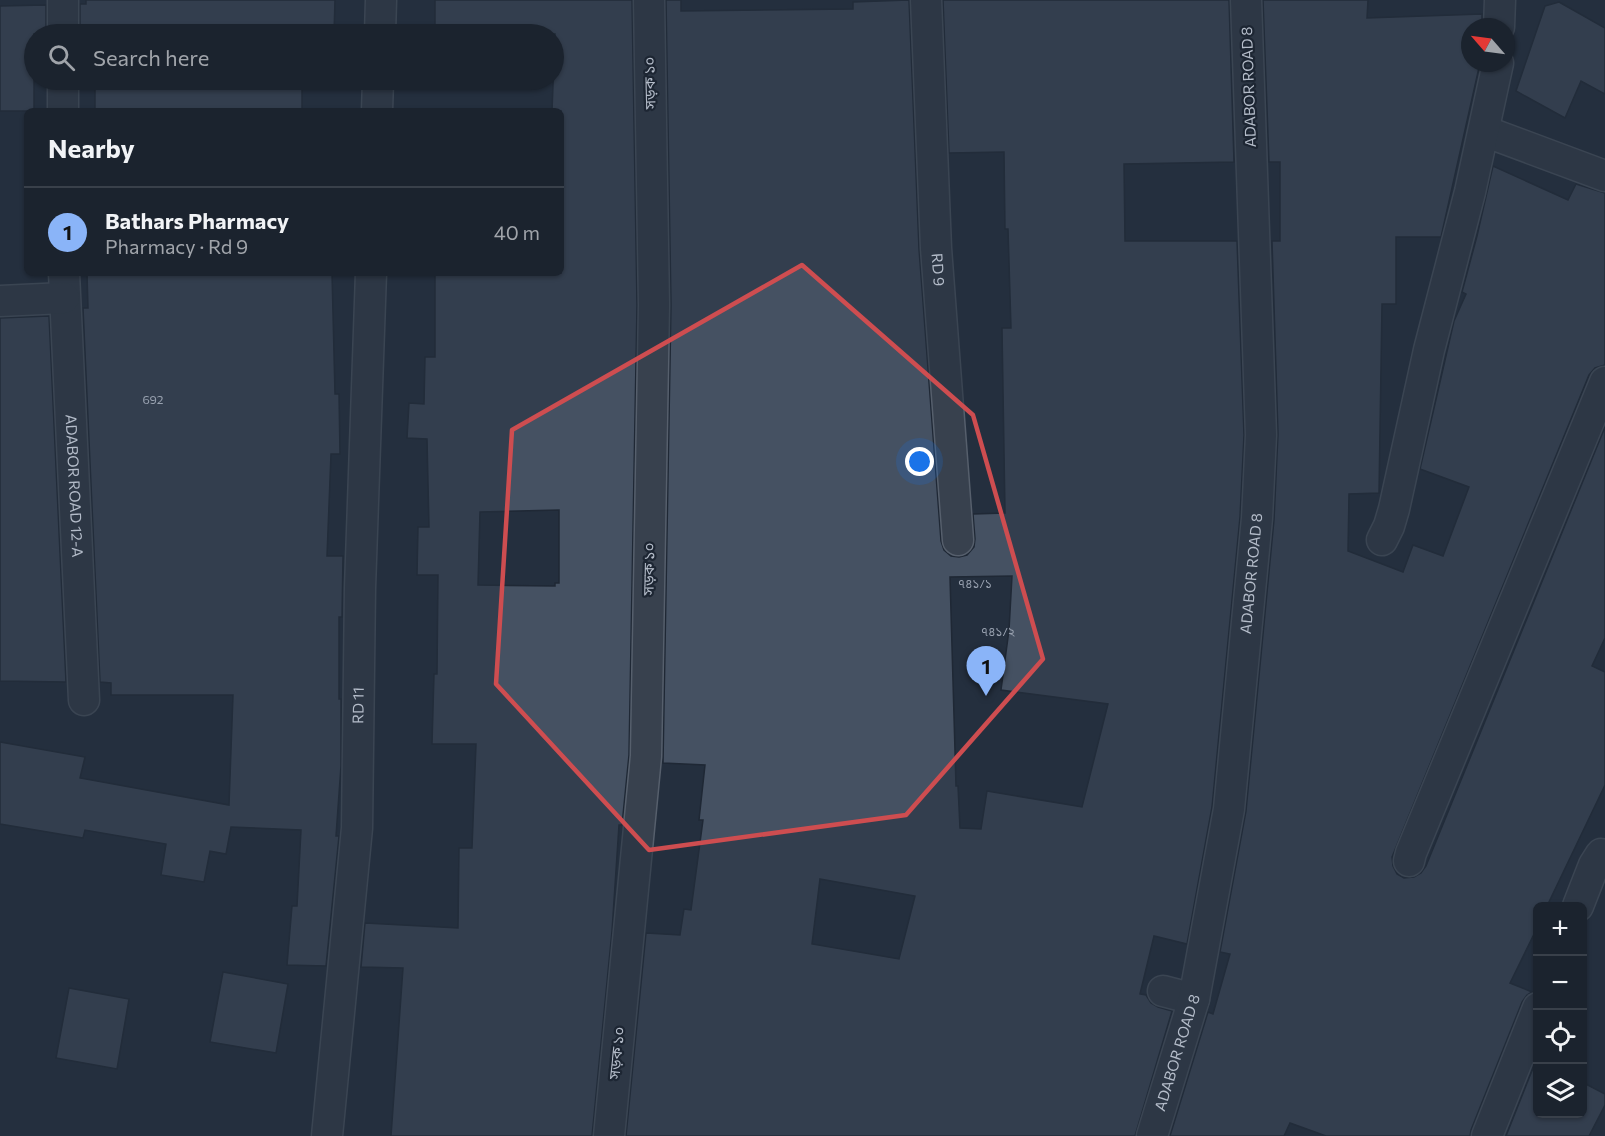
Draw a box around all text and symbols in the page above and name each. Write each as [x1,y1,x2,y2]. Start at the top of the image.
north arrow [1461,18,1515,72]
search box [24,24,564,90]
street label: ADABOR ROAD 8 [1237,26,1259,148]
icon: search [45,41,78,74]
text: Search here [93,44,209,71]
street label: সড়ক ১০ [640,56,658,111]
text: Nearby [48,132,135,163]
text: Bathars Pharmacy [105,207,289,234]
text: 1 [63,220,72,244]
text: 40 m [494,220,540,244]
text: Pharmacy · Rd 9 [105,234,248,258]
street label: RD 9 [928,252,949,287]
house number: 692 [142,392,164,406]
street label: ADABOR ROAD 12-A [63,414,87,558]
your location [905,447,934,476]
street label: ADABOR ROAD 8 [1236,513,1265,635]
street label: সড়ক ১০ [639,542,657,597]
house number: ৭৪১/১ [958,576,992,590]
house number: ৭৪১/২ [981,624,1015,638]
pin: 1 [966,646,1006,696]
street label: RD 11 [348,687,367,724]
map controls [1533,902,1587,1118]
button: + [1533,902,1587,956]
button: − [1533,956,1587,1010]
street label: ADABOR ROAD 8 [1150,992,1203,1113]
button: locate [1533,1010,1587,1064]
street label: সড়ক ১০ [604,1026,628,1081]
button: layers [1533,1064,1587,1118]

